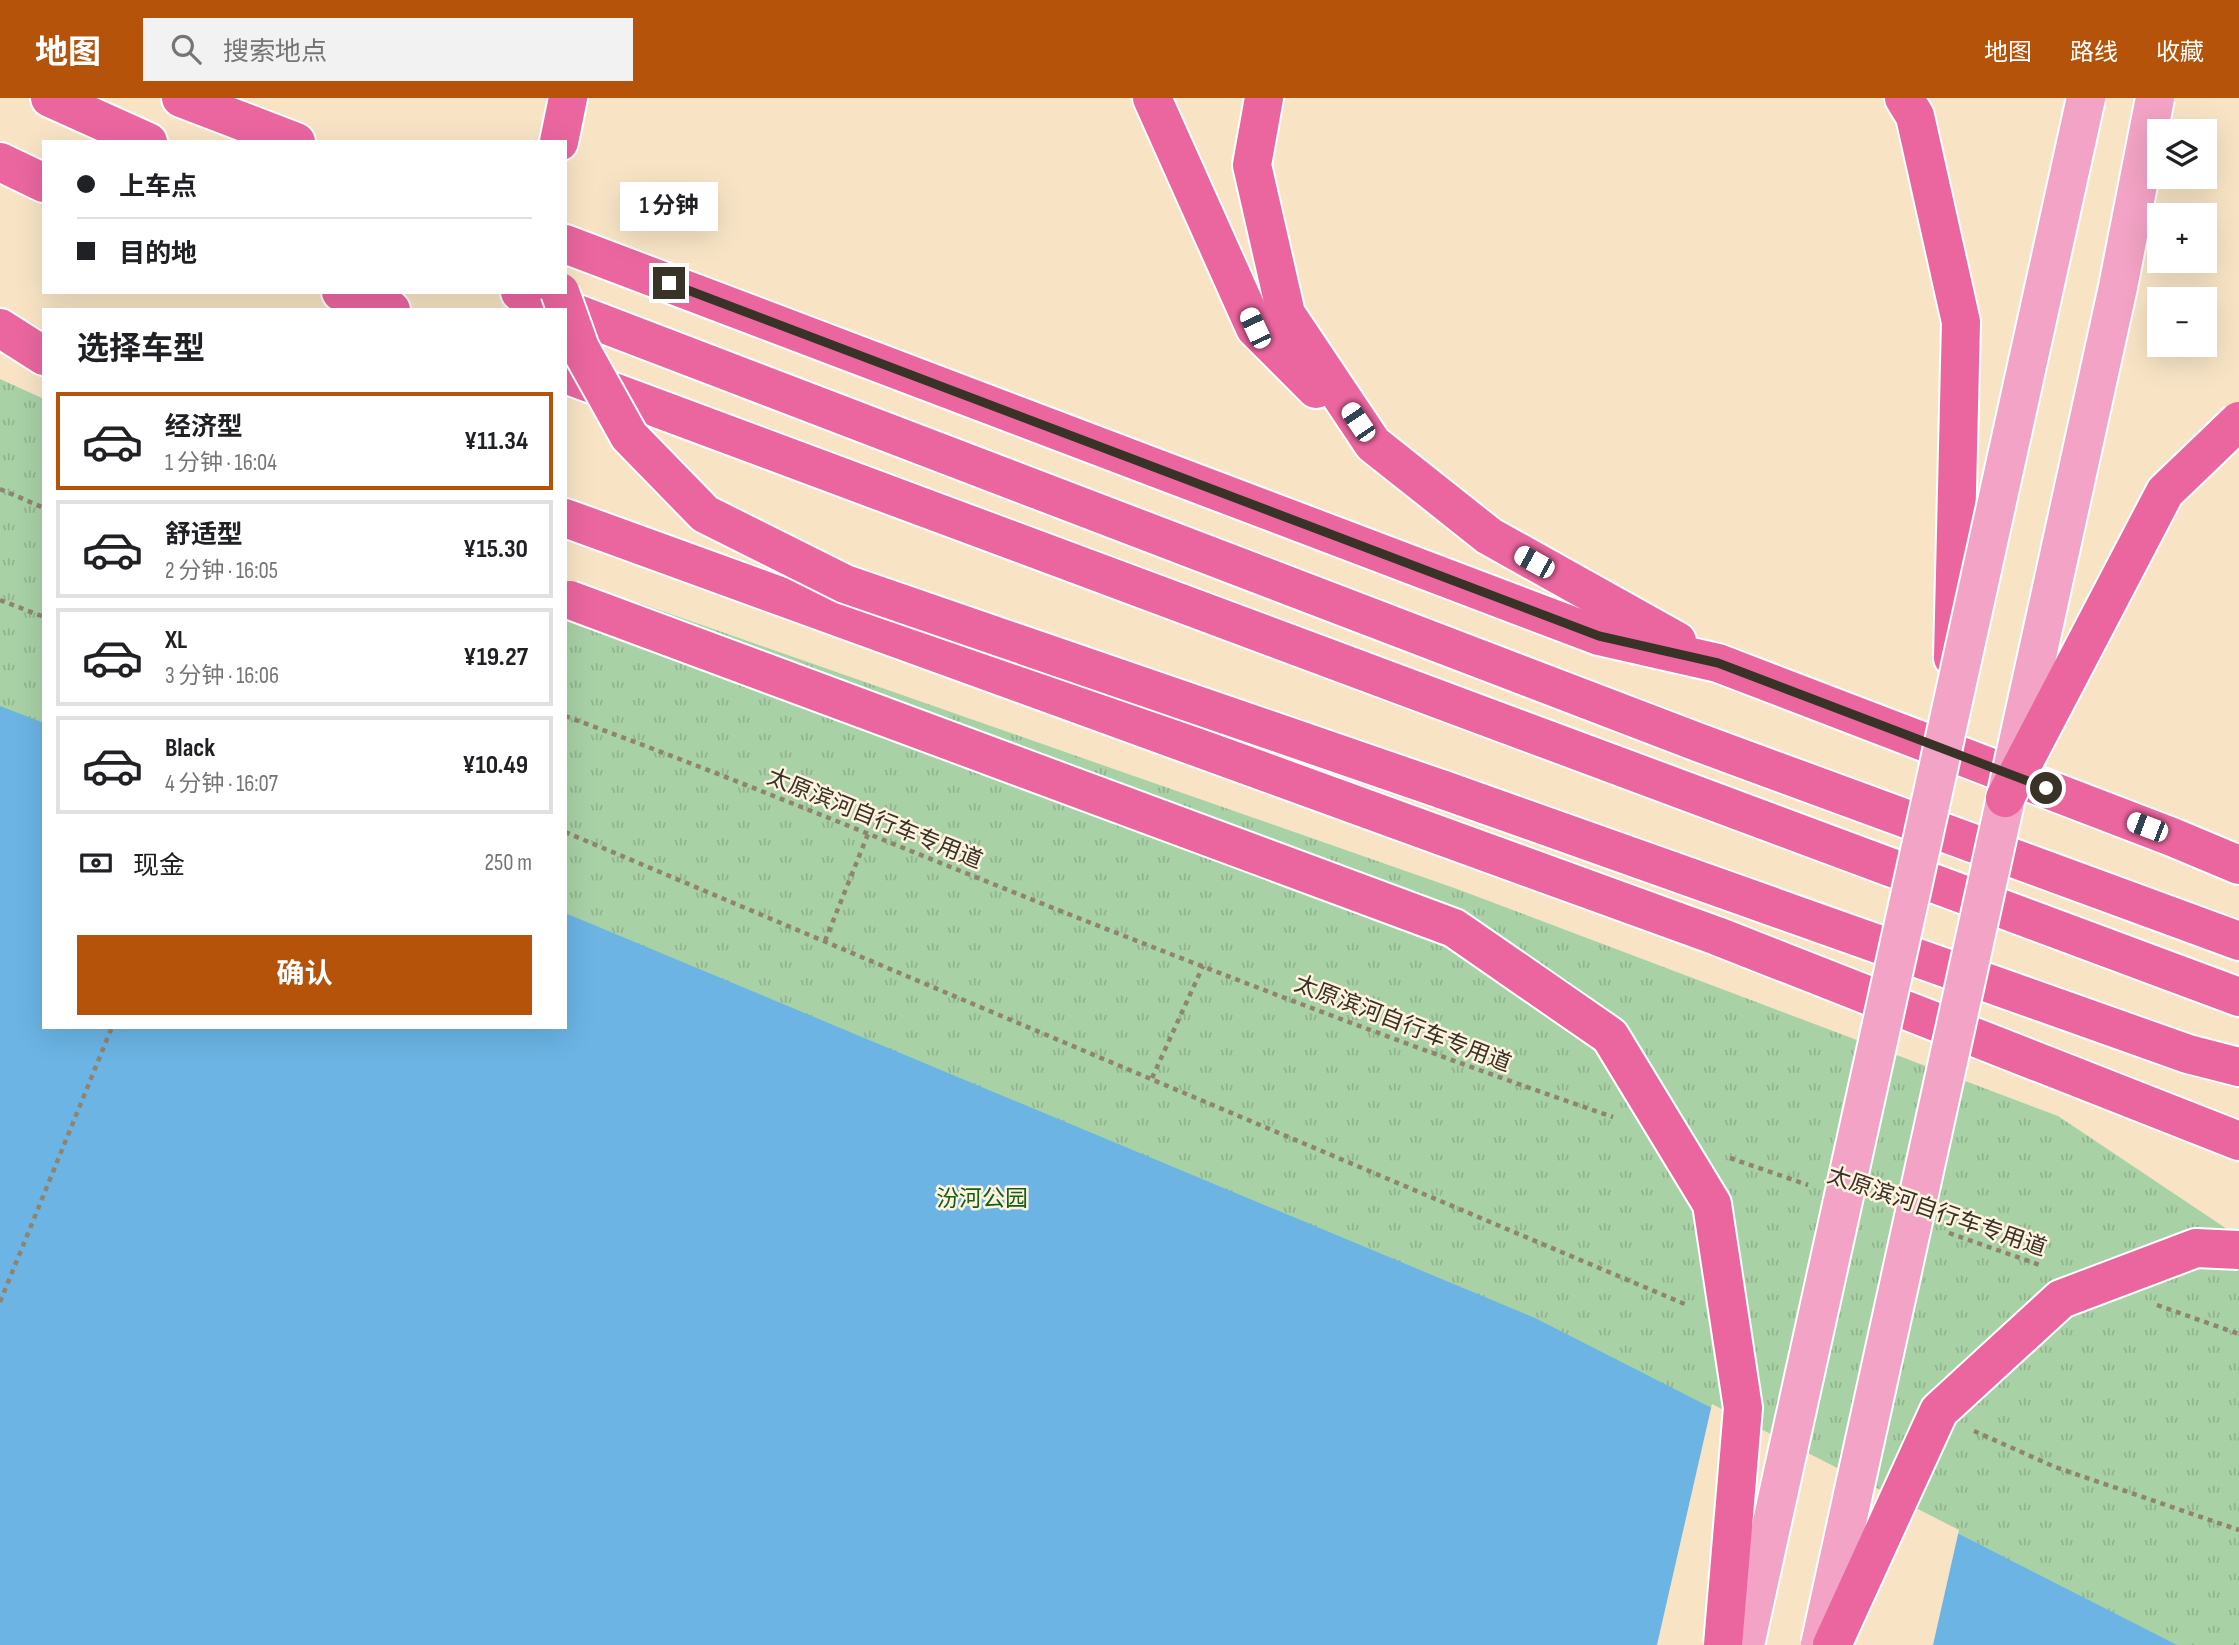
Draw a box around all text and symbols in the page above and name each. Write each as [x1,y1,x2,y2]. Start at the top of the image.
search box [143,18,633,81]
icon: search [167,30,205,68]
text: 地图 [35,33,101,73]
text: 搜索地点 [223,37,327,68]
text: 地图 [1984,38,2032,67]
text: 路线 [2070,38,2118,67]
text: 收藏 [2156,38,2204,67]
map controls [2147,119,2217,357]
button: layers [2147,119,2217,189]
text: 上车点 [119,172,197,203]
callout: 1 分钟 [620,181,718,230]
text: 1 分钟 [640,192,698,220]
button: + [2147,203,2217,273]
text: 目的地 [119,239,197,270]
route end [653,267,685,299]
button: − [2147,287,2217,357]
car [1237,305,1274,351]
text: 选择车型 [77,330,205,369]
car [1338,399,1379,445]
icon: car [81,410,144,473]
text: 经济型 [165,412,243,443]
text: ¥11.34 [464,426,528,457]
text: 1 分钟 · 16:04 [165,449,277,477]
icon: car [81,518,144,581]
text: 舒适型 [165,520,243,551]
text: ¥15.30 [463,534,528,565]
car [1511,543,1558,581]
text: 2 分钟 · 16:05 [165,557,278,585]
text: XL [165,625,187,656]
icon: car [81,626,144,689]
text: ¥19.27 [463,642,528,673]
text: 3 分钟 · 16:06 [165,662,279,690]
text: Black [165,733,215,764]
icon: car [81,734,144,797]
text: ¥10.49 [462,750,528,781]
street label: 太原滨河自行车专用道 [763,763,986,875]
text: 4 分钟 · 16:07 [165,770,278,798]
route start [2030,772,2062,804]
car [2124,810,2171,844]
icon: cash [77,844,115,882]
text: 250 m [485,849,532,877]
text: 现金 [133,851,185,882]
button: 确认 [77,935,532,1015]
street label: 太原滨河自行车专用道 [1290,970,1515,1078]
street label: 太原滨河自行车专用道 [1823,1161,2050,1263]
park label: 汾河公园 [936,1185,1028,1213]

